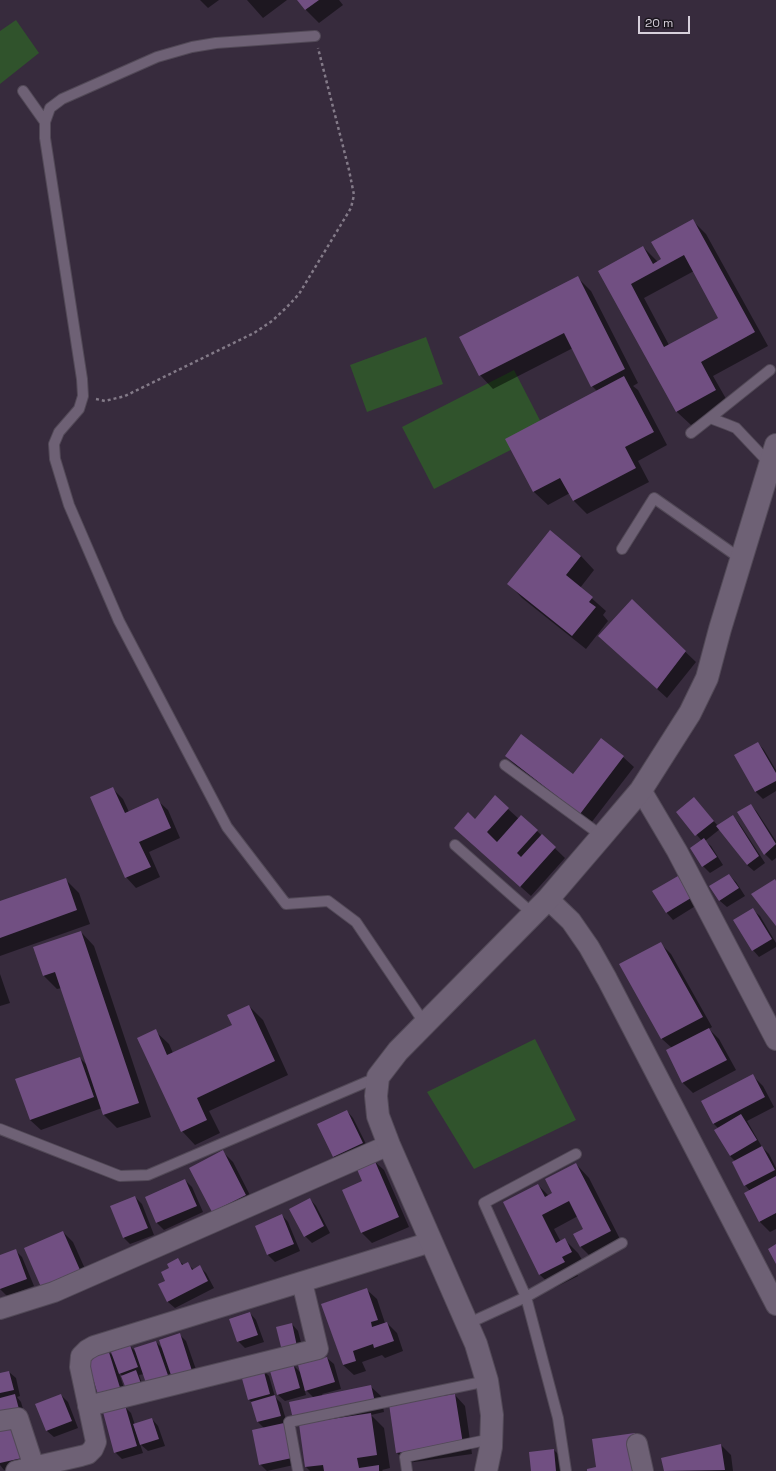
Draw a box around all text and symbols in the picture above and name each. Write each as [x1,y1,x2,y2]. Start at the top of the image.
scale bar [640,8,692,34]
text: 20 m [645,15,673,31]

